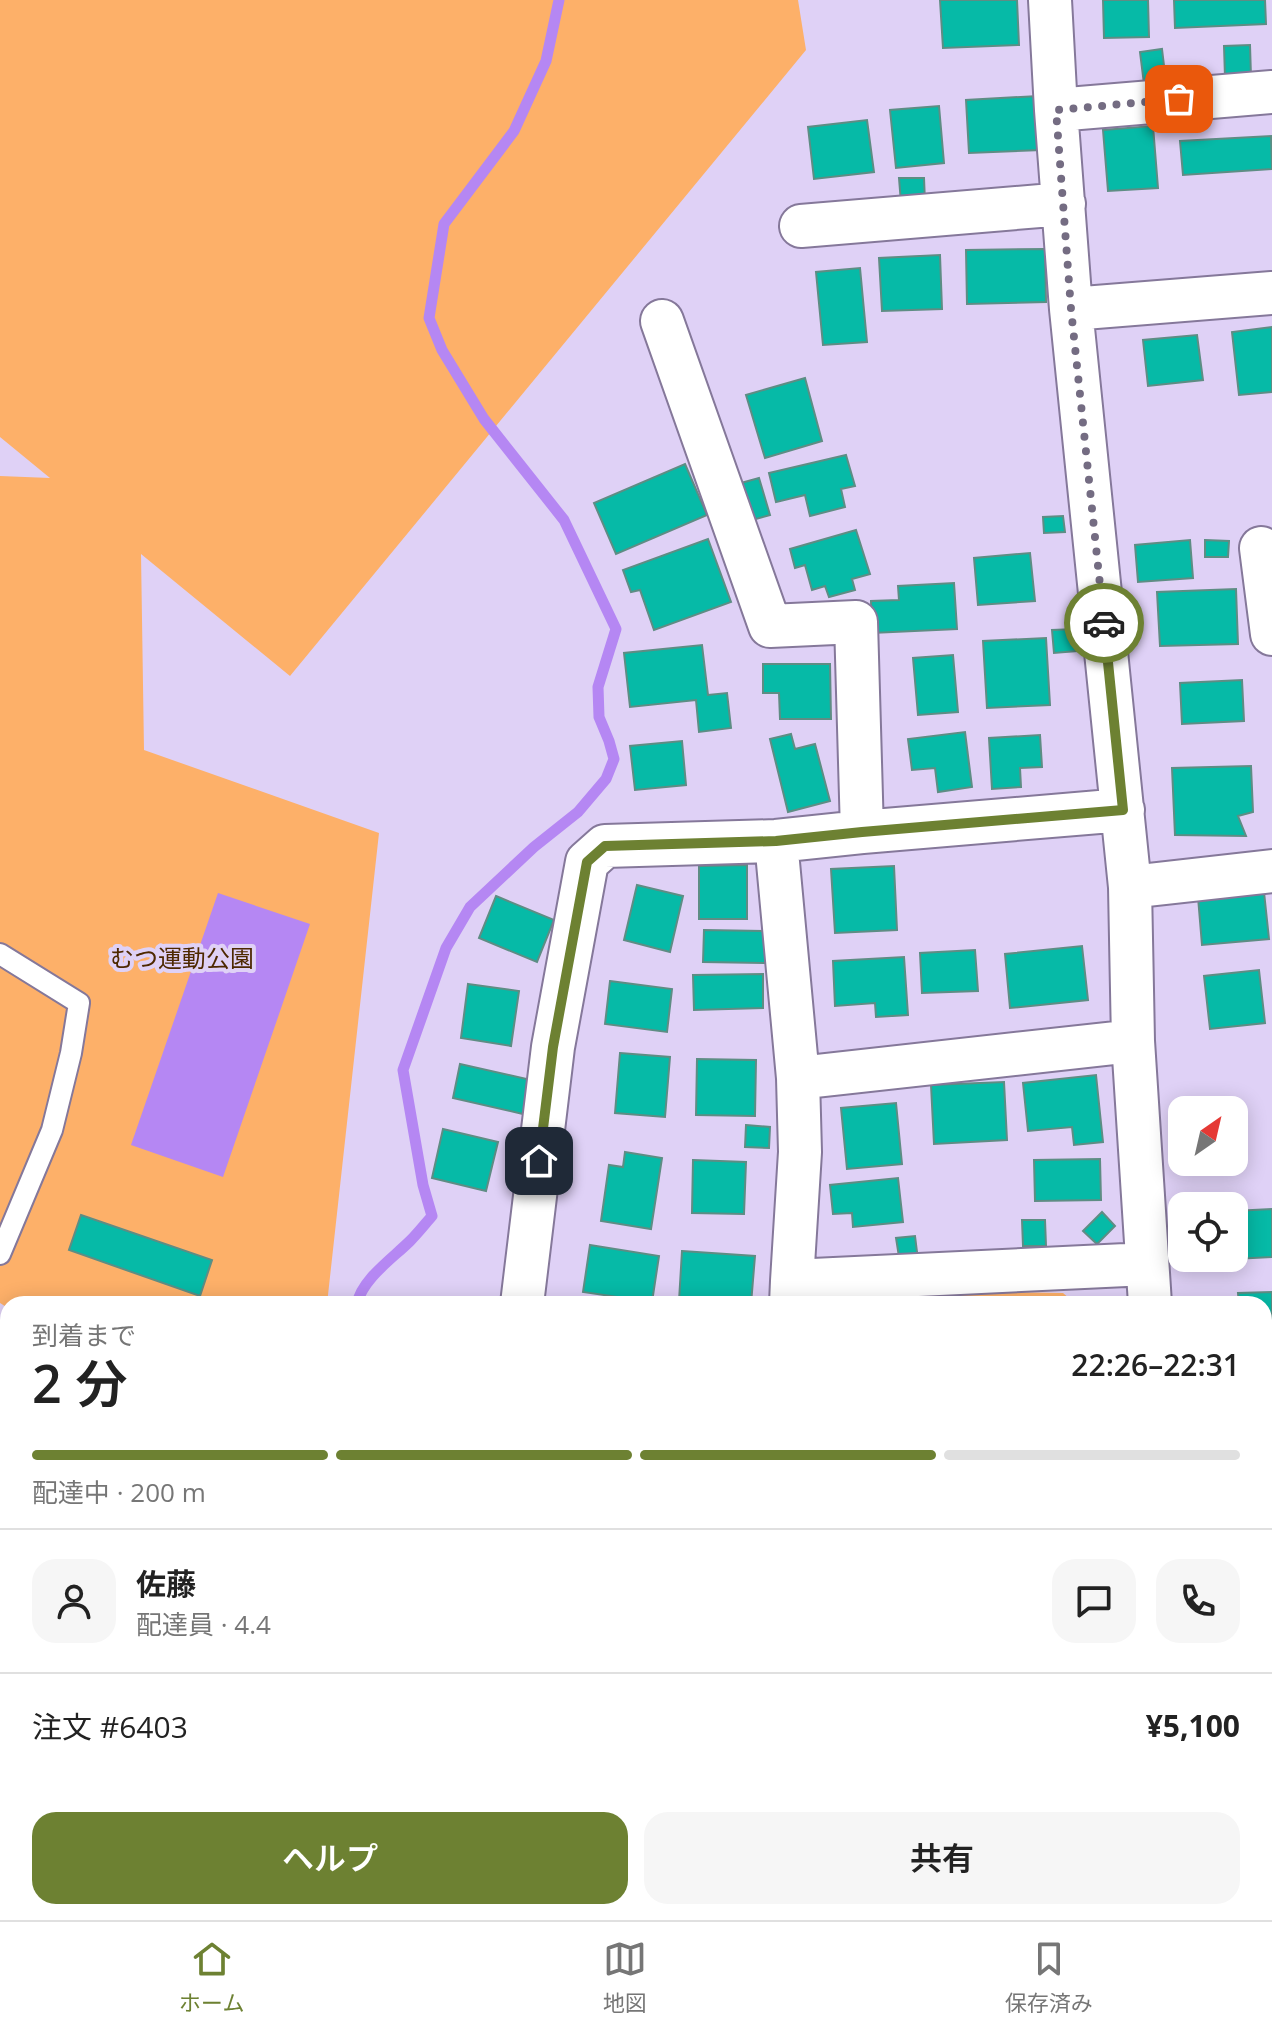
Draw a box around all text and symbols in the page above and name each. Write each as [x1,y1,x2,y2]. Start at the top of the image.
pin [1145,65,1213,133]
icon: bag [1157,77,1201,121]
courier [1064,583,1144,663]
icon: car [1082,601,1126,645]
park label: むつ運動公園 [110,941,254,974]
north arrow [1168,1096,1248,1176]
map controls [1168,1096,1248,1272]
pin [505,1127,573,1195]
icon: home [517,1139,561,1183]
button: locate [1168,1192,1248,1272]
text: 到着まで [32,1317,136,1353]
text: 22:26–22:31 [1071,1344,1240,1385]
text: 2 分 [32,1347,127,1418]
text: 配達中 · 200 m [32,1474,206,1510]
button: person [32,1559,116,1643]
button: chat [1052,1559,1136,1643]
button: phone [1156,1559,1240,1643]
text: 佐藤 [136,1563,196,1604]
text: 配達員 · 4.4 [136,1606,271,1642]
text: ¥5,100 [1146,1705,1240,1746]
text: 注文 #6403 [32,1706,188,1747]
button: ヘルプ [32,1812,628,1904]
button: 共有 [644,1812,1240,1904]
tab: ホーム [179,1937,244,2017]
tab: 地図 [603,1937,647,2017]
tab: 保存済み [1005,1937,1093,2017]

